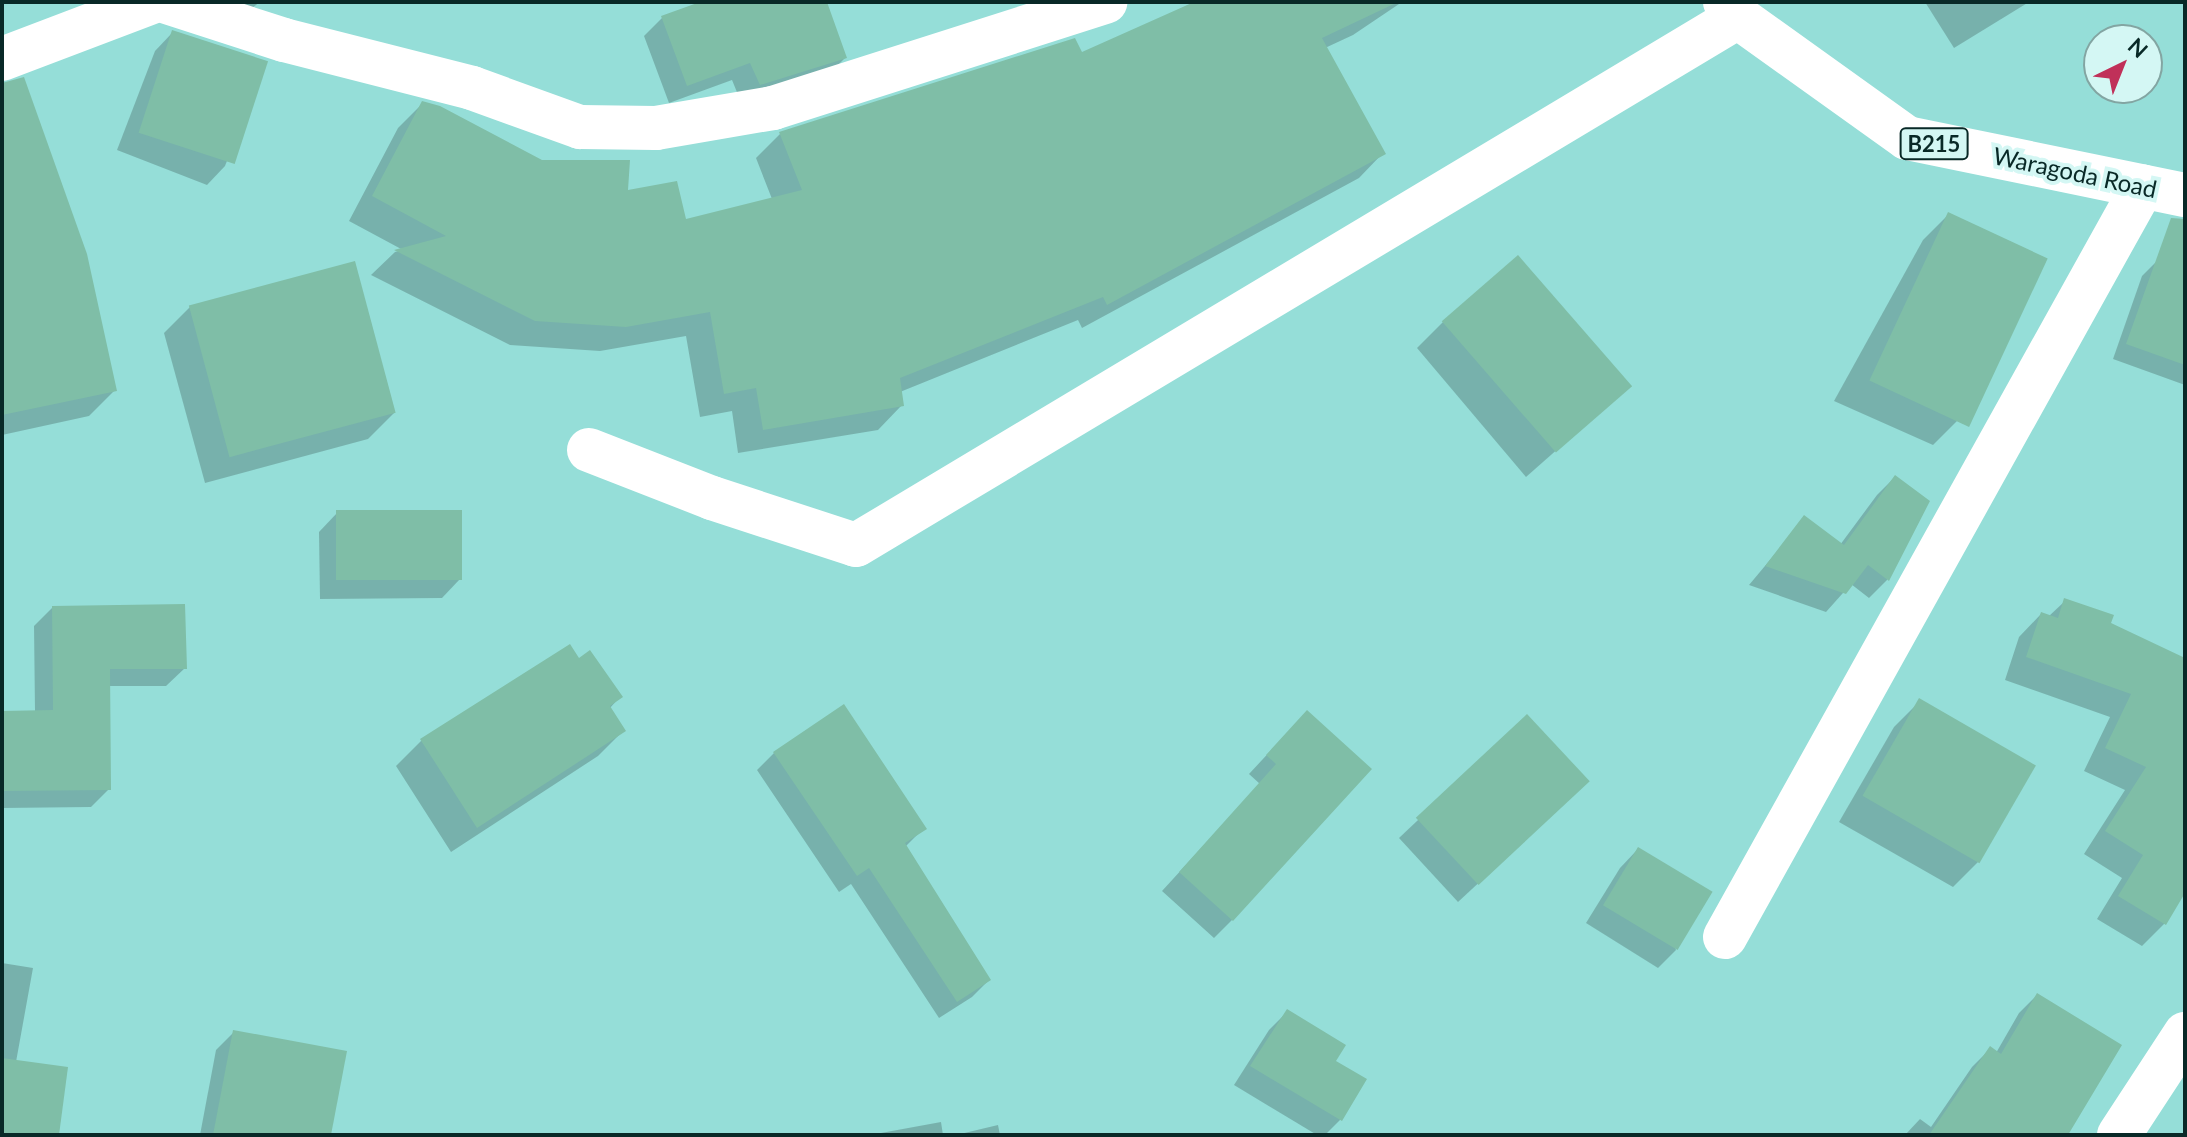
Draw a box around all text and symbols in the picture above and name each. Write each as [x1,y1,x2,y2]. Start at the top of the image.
north arrow [2083,24,2163,104]
text: N [2123,32,2154,63]
road number: B215 [1898,126,1970,162]
street label: Waragoda Road [1991,141,2159,203]

